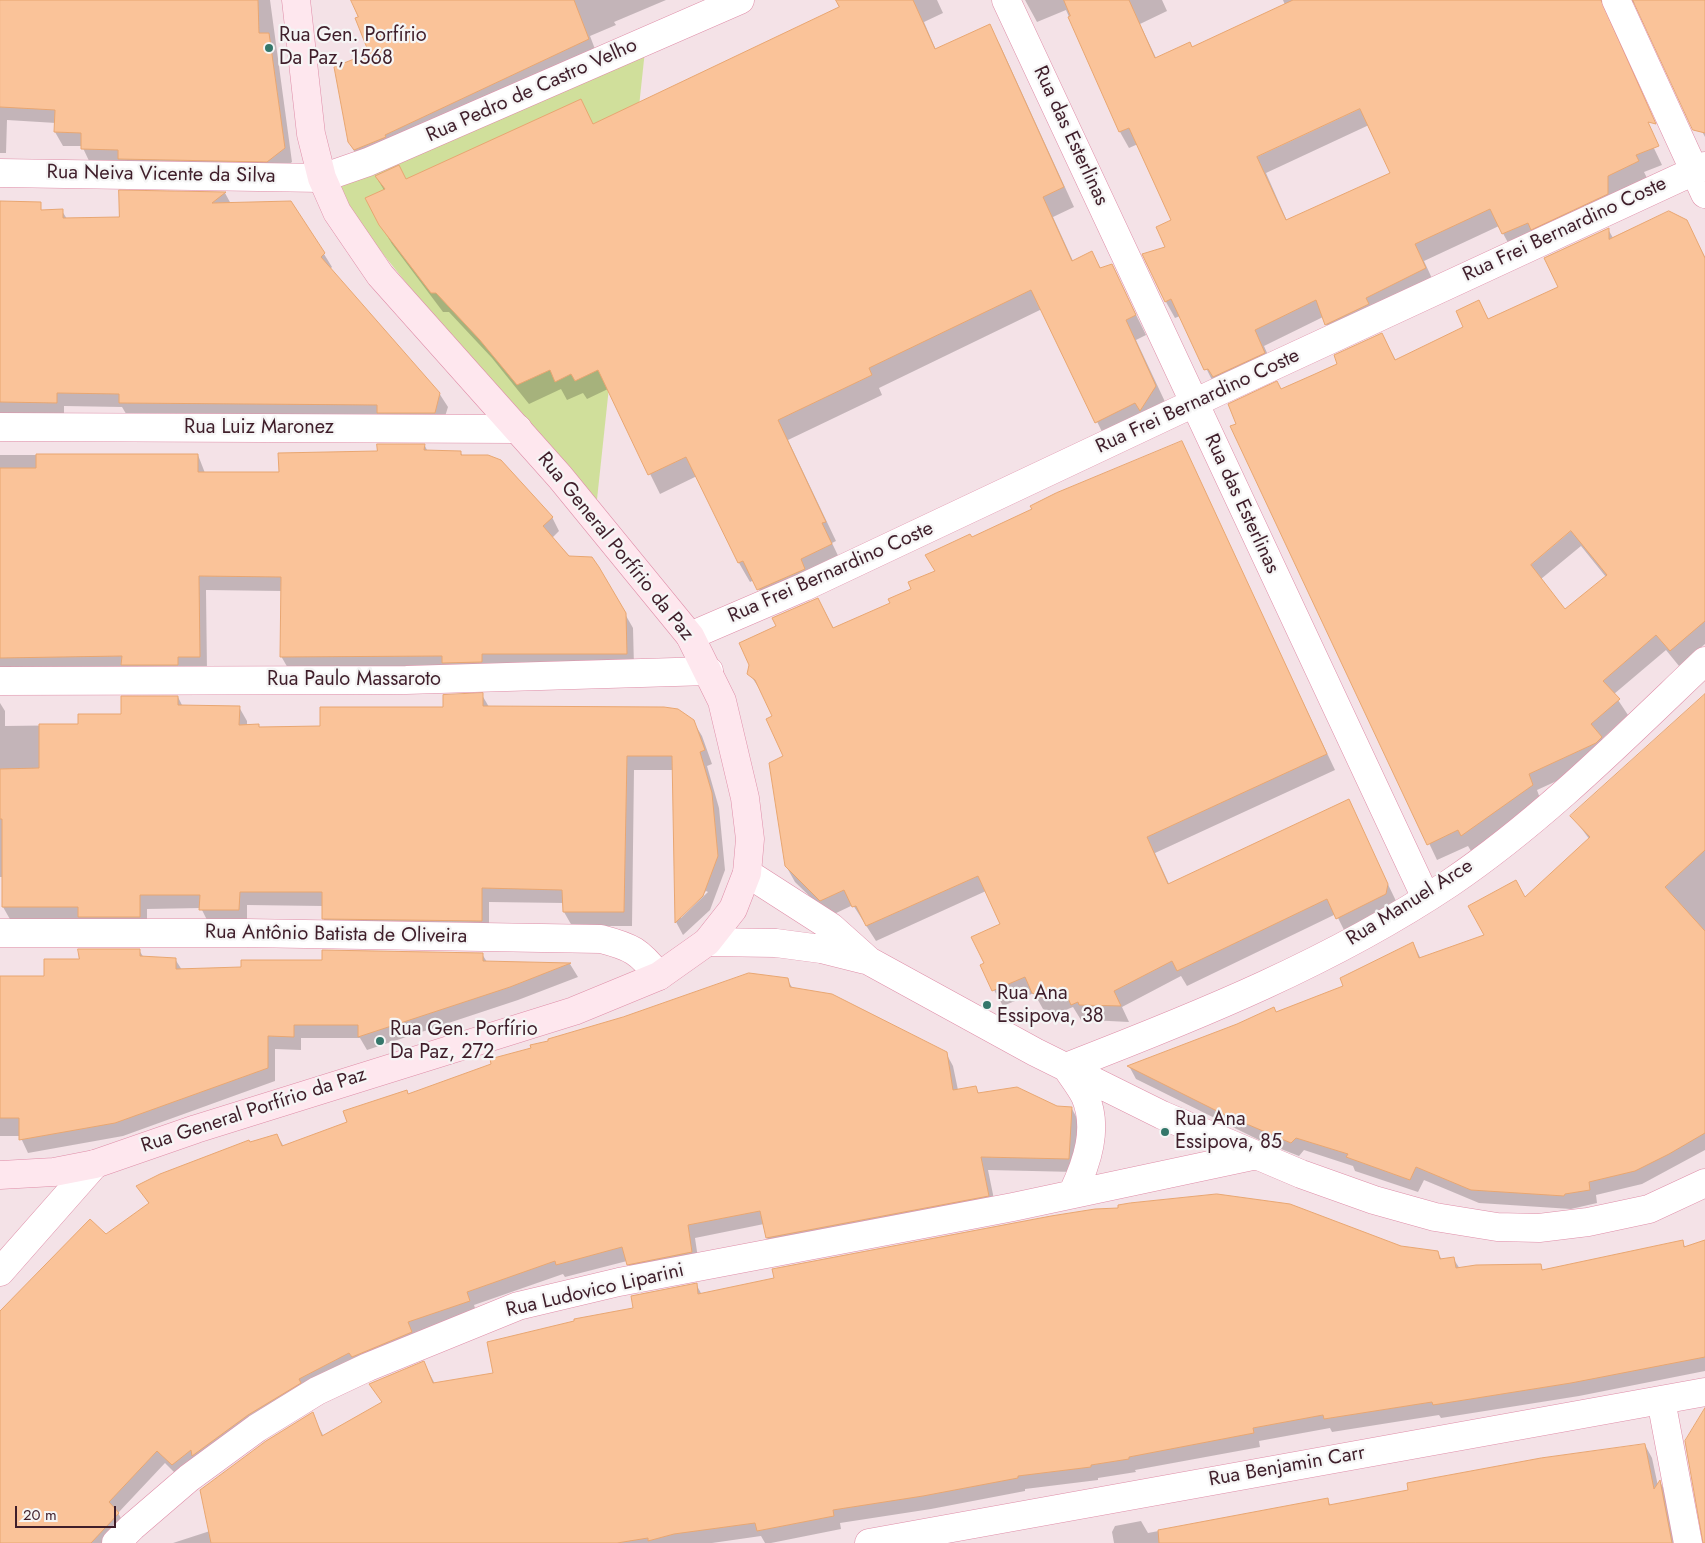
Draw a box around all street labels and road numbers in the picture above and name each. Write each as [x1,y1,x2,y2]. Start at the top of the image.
street label: Rua Pedro de Castro Velho [423,34,641,148]
street label: Rua das Esterlinas [1027,62,1113,210]
street label: Rua Neiva Vicente da Silva [46,161,276,189]
street label: Rua Frei Bernardino Coste [1459,172,1671,288]
street label: Rua Frei Bernardino Coste [1092,344,1304,460]
street label: Rua Luiz Maronez [184,416,334,440]
street label: Rua das Esterlinas [1198,430,1284,578]
street label: Rua General Porfírio da Paz [532,448,698,646]
street label: Rua Frei Bernardino Coste [725,517,937,629]
street label: Rua Paulo Massaroto [267,668,441,692]
street label: Rua Manuel Arce [1342,854,1478,952]
street label: Rua Antônio Batista de Oliveira [205,921,467,949]
street label: Rua General Porfírio da Paz [138,1063,370,1159]
street label: Rua Ludovico Liparini [504,1259,686,1323]
street label: Rua Benjamin Carr [1207,1441,1367,1493]

